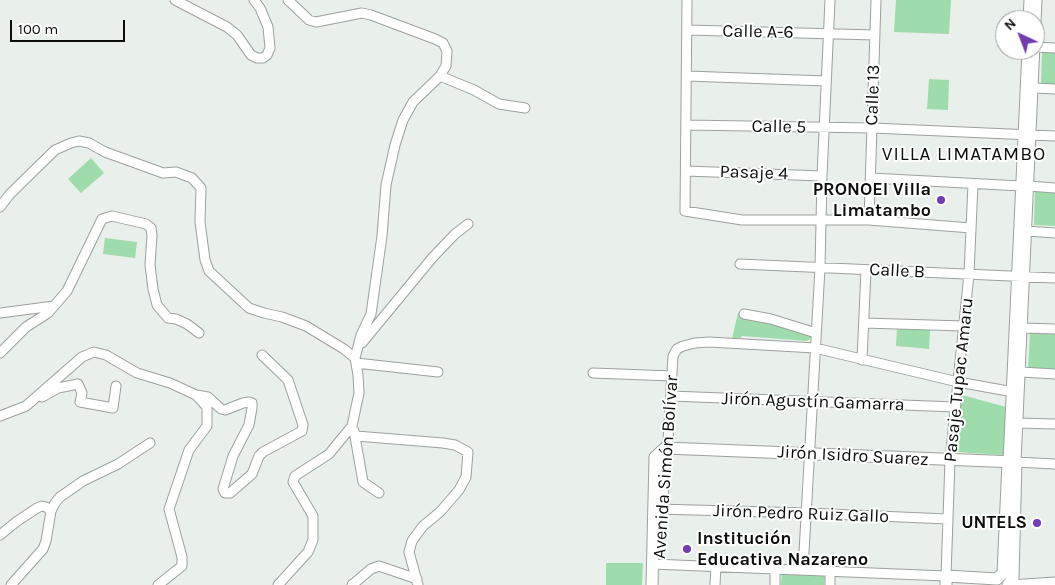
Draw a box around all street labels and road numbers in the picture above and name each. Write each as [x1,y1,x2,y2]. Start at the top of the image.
street label: Calle A-6 [722,21,794,43]
street label: Calle 13 [861,64,885,126]
street label: Calle 5 [751,116,807,138]
street label: Pasaje 4 [719,161,789,185]
street label: Calle B [869,259,925,283]
street label: Pasaje Tupac Amaru [940,297,978,463]
street label: Avenida Simón Bolívar [649,374,683,560]
street label: Jirón Agustín Gamarra [721,388,905,416]
street label: Jirón Isidro Suarez [777,441,929,471]
street label: Jirón Pedro Ruiz Gallo [713,500,889,528]

